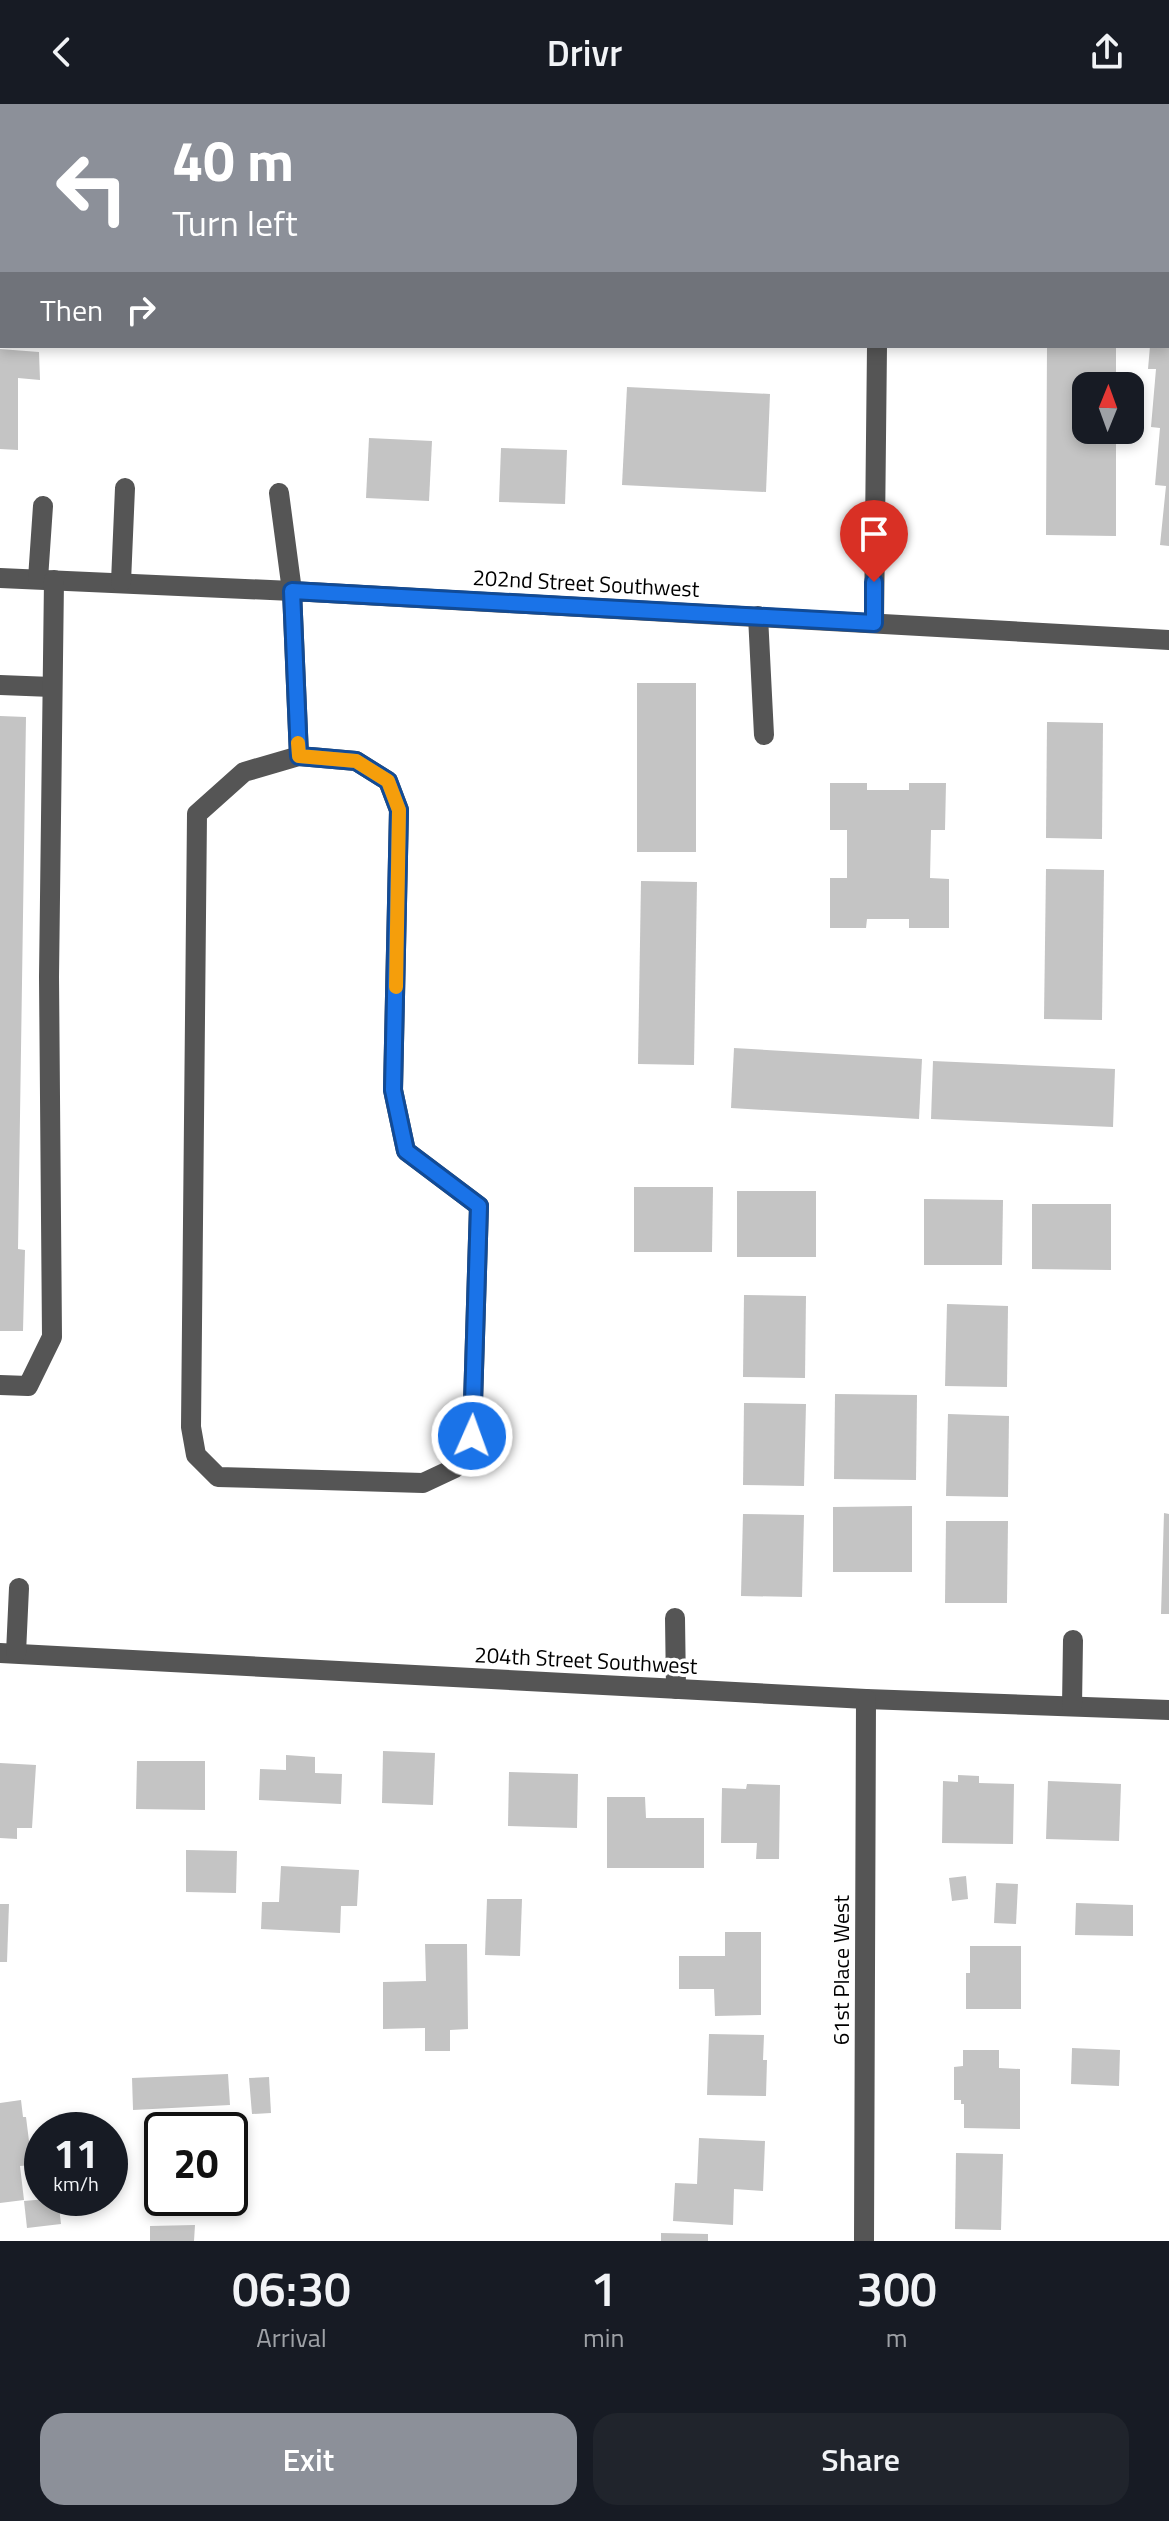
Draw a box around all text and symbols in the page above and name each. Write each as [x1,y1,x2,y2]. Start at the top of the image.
text: Drivr [547,25,622,80]
icon: back [40,30,84,74]
icon: share [1085,30,1129,74]
text: 40 m [172,118,294,203]
icon: left [40,136,144,240]
text: Turn left [172,195,298,250]
text: Then [40,287,103,333]
icon: right [119,288,163,332]
north arrow [1072,372,1144,444]
map controls [1072,372,1144,444]
pin [840,500,908,582]
icon: arrive [852,512,896,556]
street label: 202nd Street Southwest [472,560,701,606]
position arrow [430,1394,514,1478]
street label: 204th Street Southwest [474,1637,699,1683]
street label: 61st Place West [824,1895,858,2045]
speed limit sign: 20 [144,2112,248,2216]
text: 11 [54,2123,98,2184]
text: km/h [53,2168,99,2199]
text: 06:30 [232,2252,351,2325]
text: 1 [590,2252,617,2325]
text: 300 [856,2252,937,2325]
text: Arrival [256,2318,327,2357]
text: min [583,2318,624,2357]
text: m [886,2318,908,2357]
button: Exit [40,2413,577,2505]
button: Share [593,2413,1129,2505]

